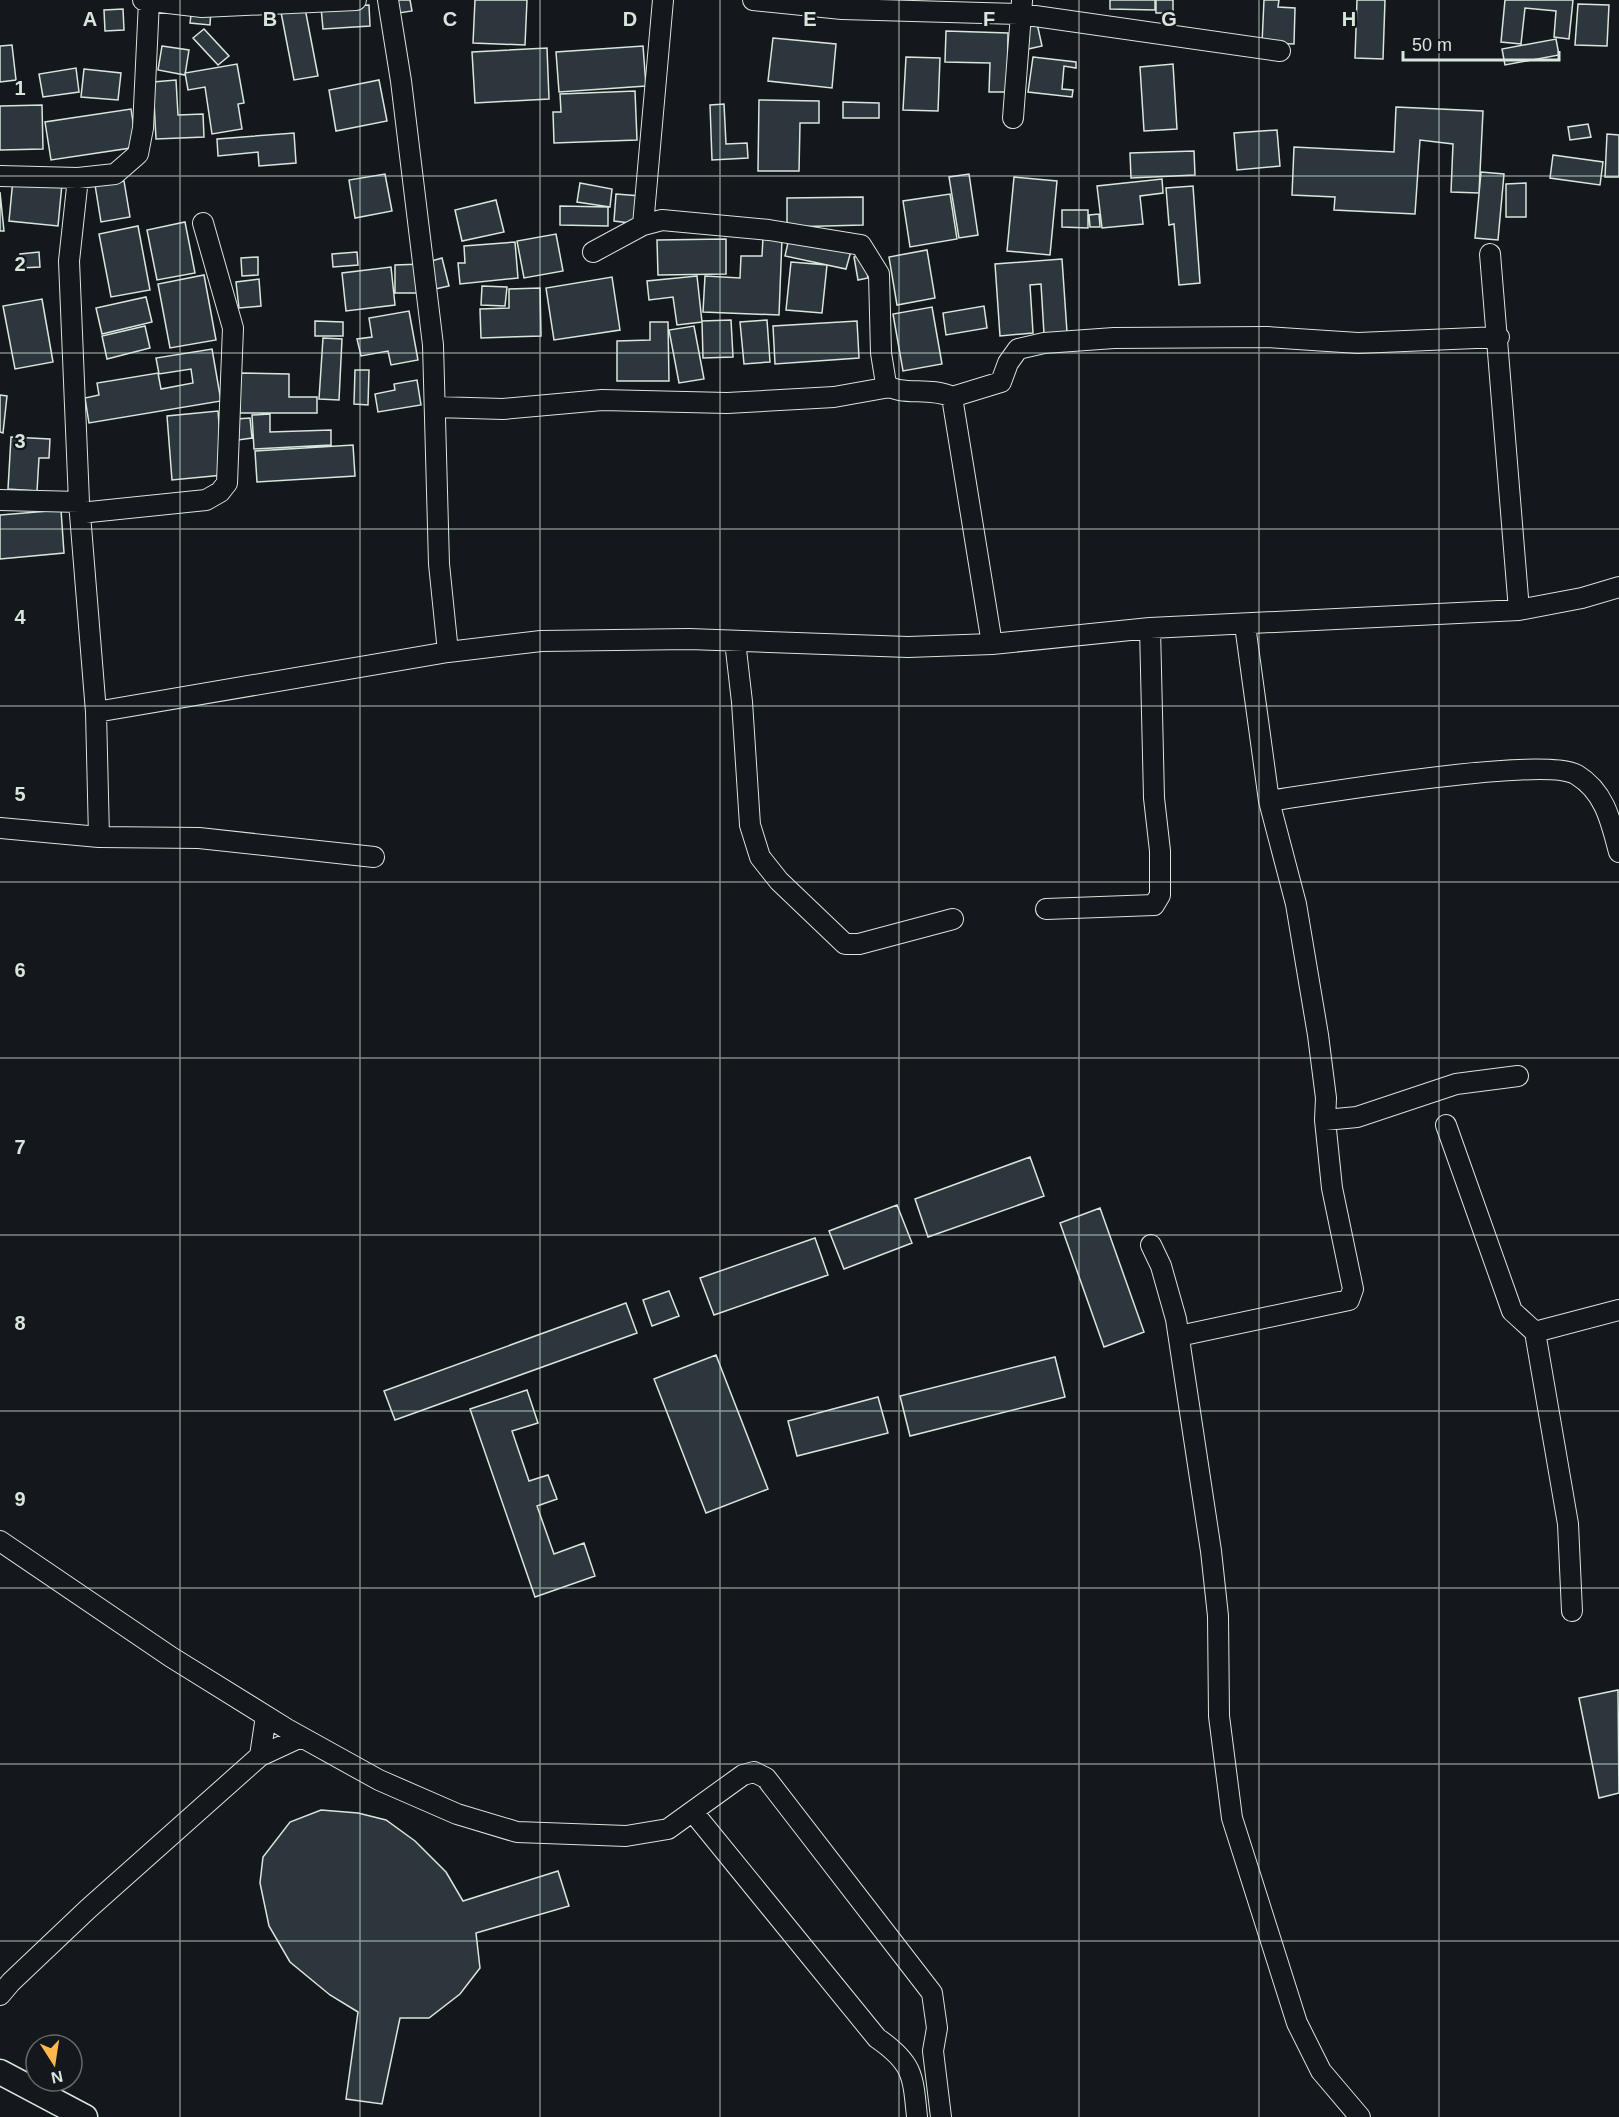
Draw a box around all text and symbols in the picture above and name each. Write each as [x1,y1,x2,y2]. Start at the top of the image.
text: A [83,8,97,30]
text: B [263,8,277,30]
text: C [443,8,457,30]
text: D [623,8,637,30]
text: E [803,8,817,30]
text: F [983,8,995,30]
text: G [1161,8,1177,30]
text: H [1342,8,1356,30]
scale bar [1403,24,1559,62]
text: 50 m [1412,35,1452,55]
text: 1 [14,77,26,99]
text: 2 [14,253,26,275]
text: 3 [14,430,26,452]
text: 4 [14,606,26,628]
text: 5 [14,783,26,805]
text: 6 [14,959,26,981]
text: 7 [14,1136,26,1158]
text: 8 [14,1312,26,1334]
text: 9 [14,1488,26,1510]
north arrow [24,2033,84,2093]
text: N [50,2068,64,2087]

